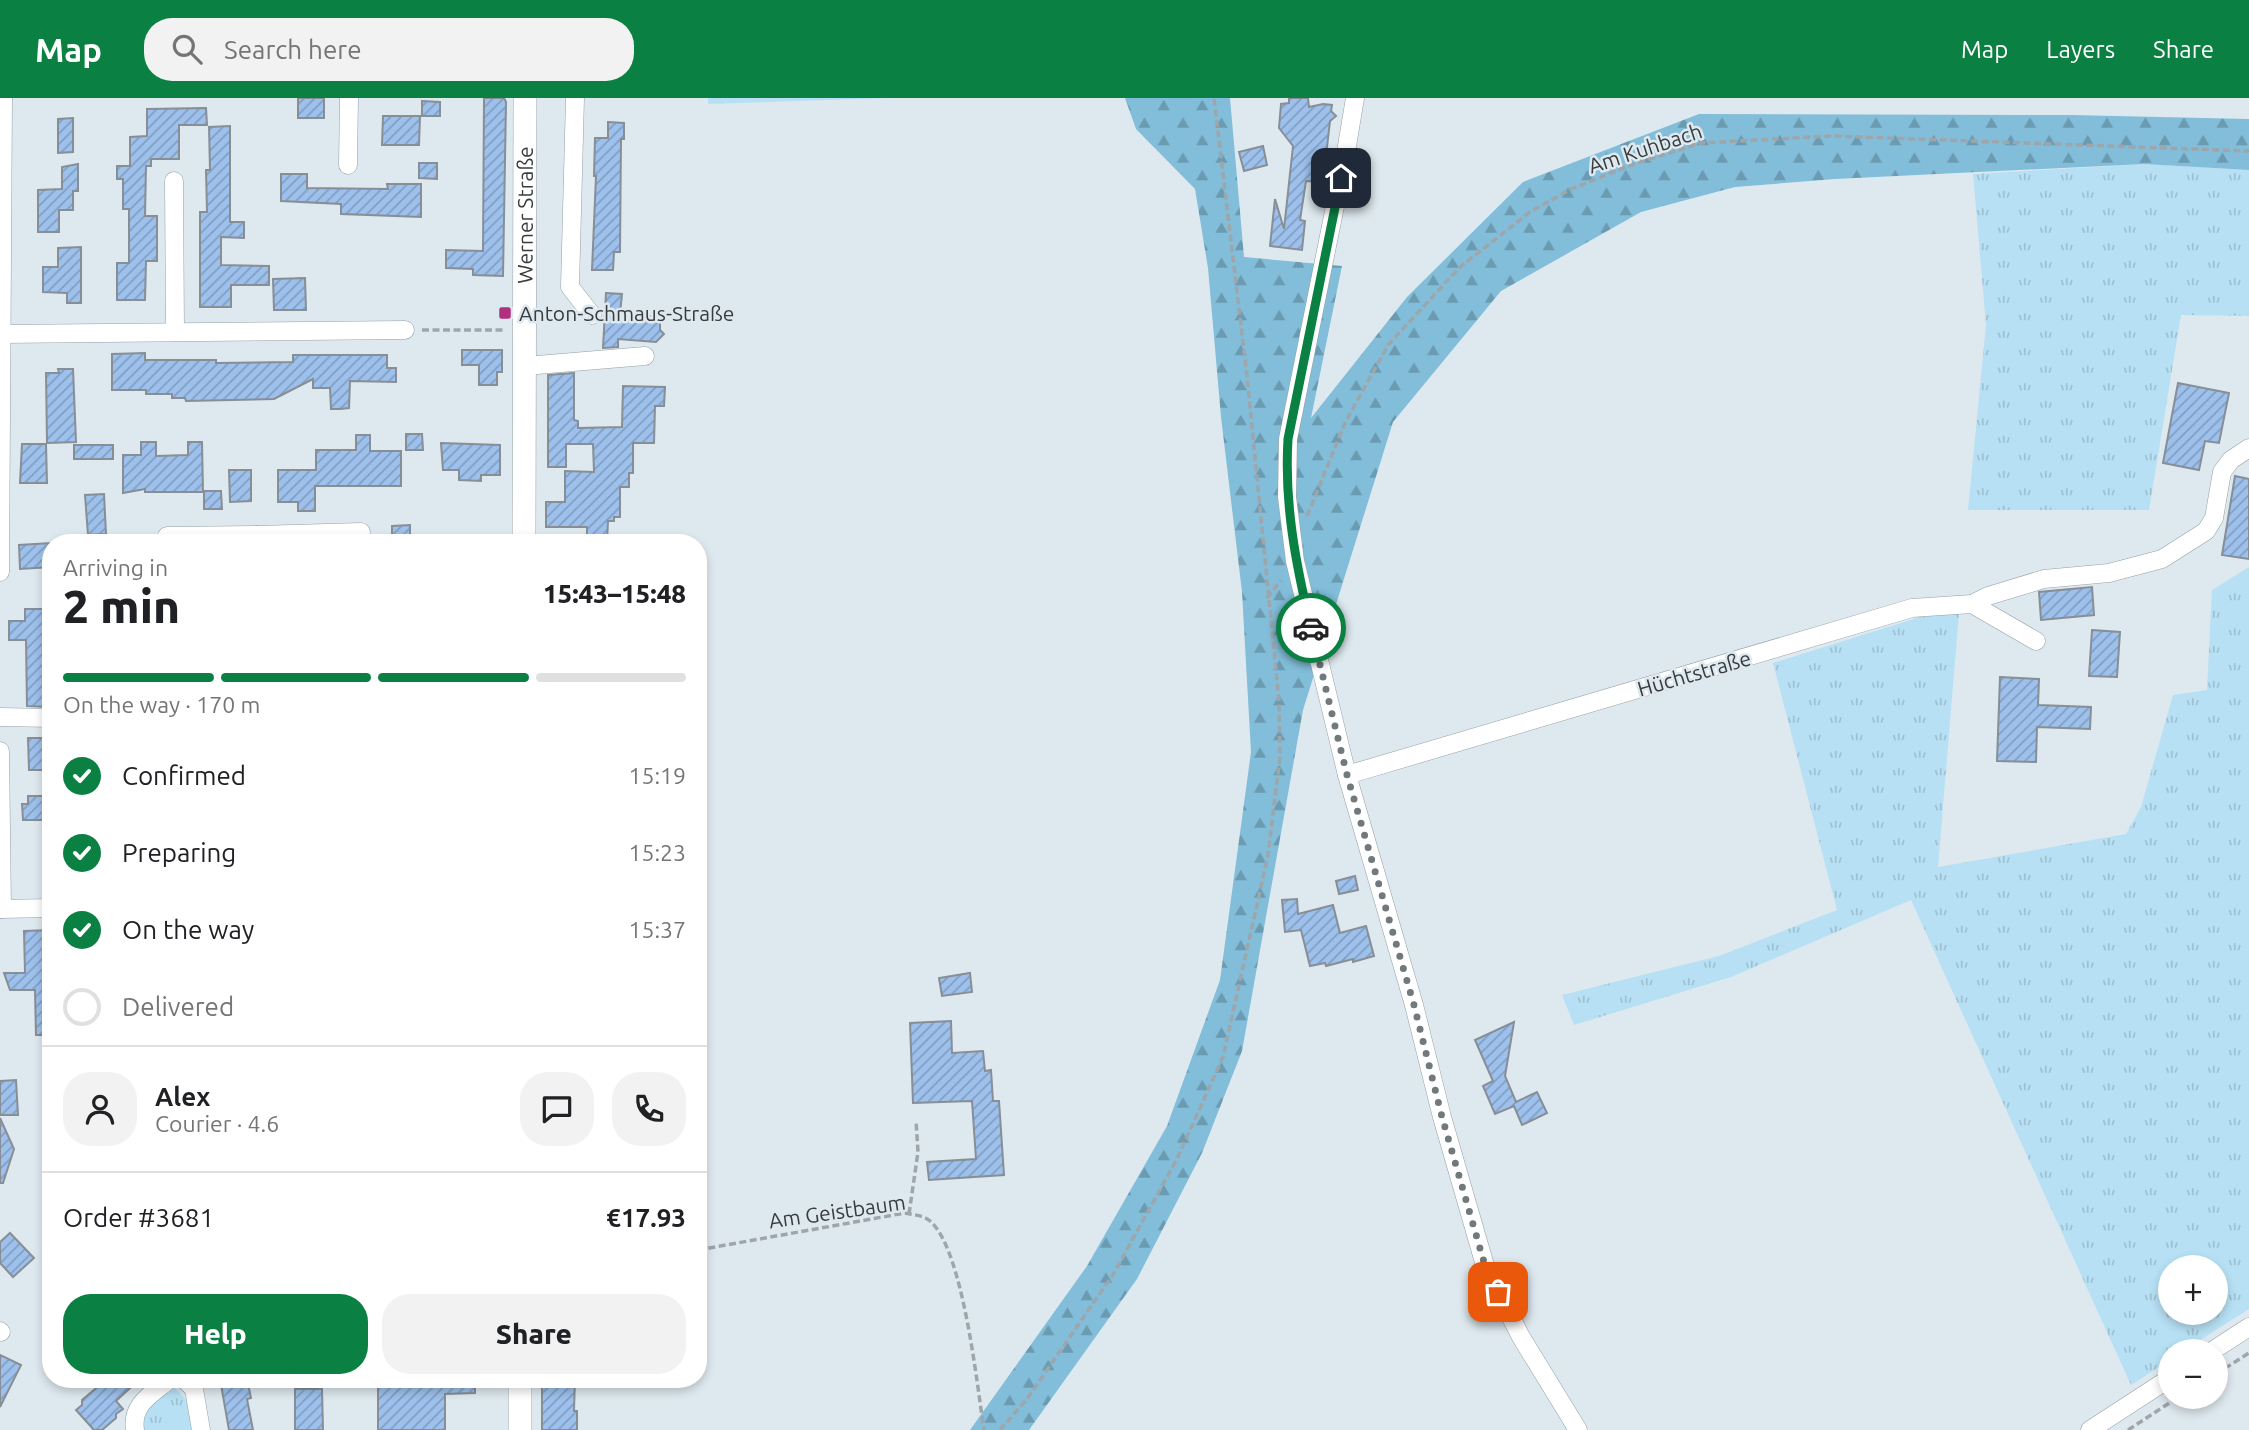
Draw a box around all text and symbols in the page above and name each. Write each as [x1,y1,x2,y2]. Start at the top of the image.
search box [144,18,634,81]
icon: search [168,30,206,68]
text: Map [35,31,102,68]
text: Search here [224,35,362,64]
text: Map [1961,36,2008,63]
text: Layers [2046,36,2115,63]
text: Share [2153,36,2214,63]
street label: Am Kuhbach [1585,118,1705,178]
street label: Werner Straße [513,146,537,284]
pin [1311,148,1371,208]
icon: home [1322,159,1360,197]
place label: Anton-Schmaus-Straße [519,301,734,325]
marker: Anton-Schmaus-Straße [497,305,513,321]
text: Arriving in [63,555,168,580]
text: 15:43–15:48 [543,579,686,608]
text: 2 min [63,580,180,632]
courier [1276,593,1346,663]
icon: car [1292,609,1330,647]
street label: Hüchtstraße [1634,645,1754,701]
text: On the way · 170 m [63,692,260,717]
icon: check [63,757,101,795]
text: Confirmed [122,761,246,790]
text: 15:19 [628,763,686,788]
icon: check [63,834,101,872]
text: Preparing [122,838,236,867]
text: 15:23 [628,840,686,865]
icon: check [63,911,101,949]
text: On the way [122,915,254,944]
text: 15:37 [628,917,686,942]
text: Delivered [122,992,234,1021]
button: person [63,1072,137,1146]
button: chat [520,1072,594,1146]
button: phone [612,1072,686,1146]
text: Alex [155,1082,210,1111]
text: Courier · 4.6 [155,1111,279,1136]
street label: Am Geistbaum [767,1190,907,1232]
text: Order #3681 [63,1203,214,1232]
text: €17.93 [606,1203,686,1232]
map controls [2158,1255,2228,1409]
button: + [2158,1255,2228,1325]
pin [1468,1262,1528,1322]
icon: bag [1479,1273,1517,1311]
button: Help [63,1294,368,1374]
button: Share [382,1294,686,1374]
button: − [2158,1339,2228,1409]

